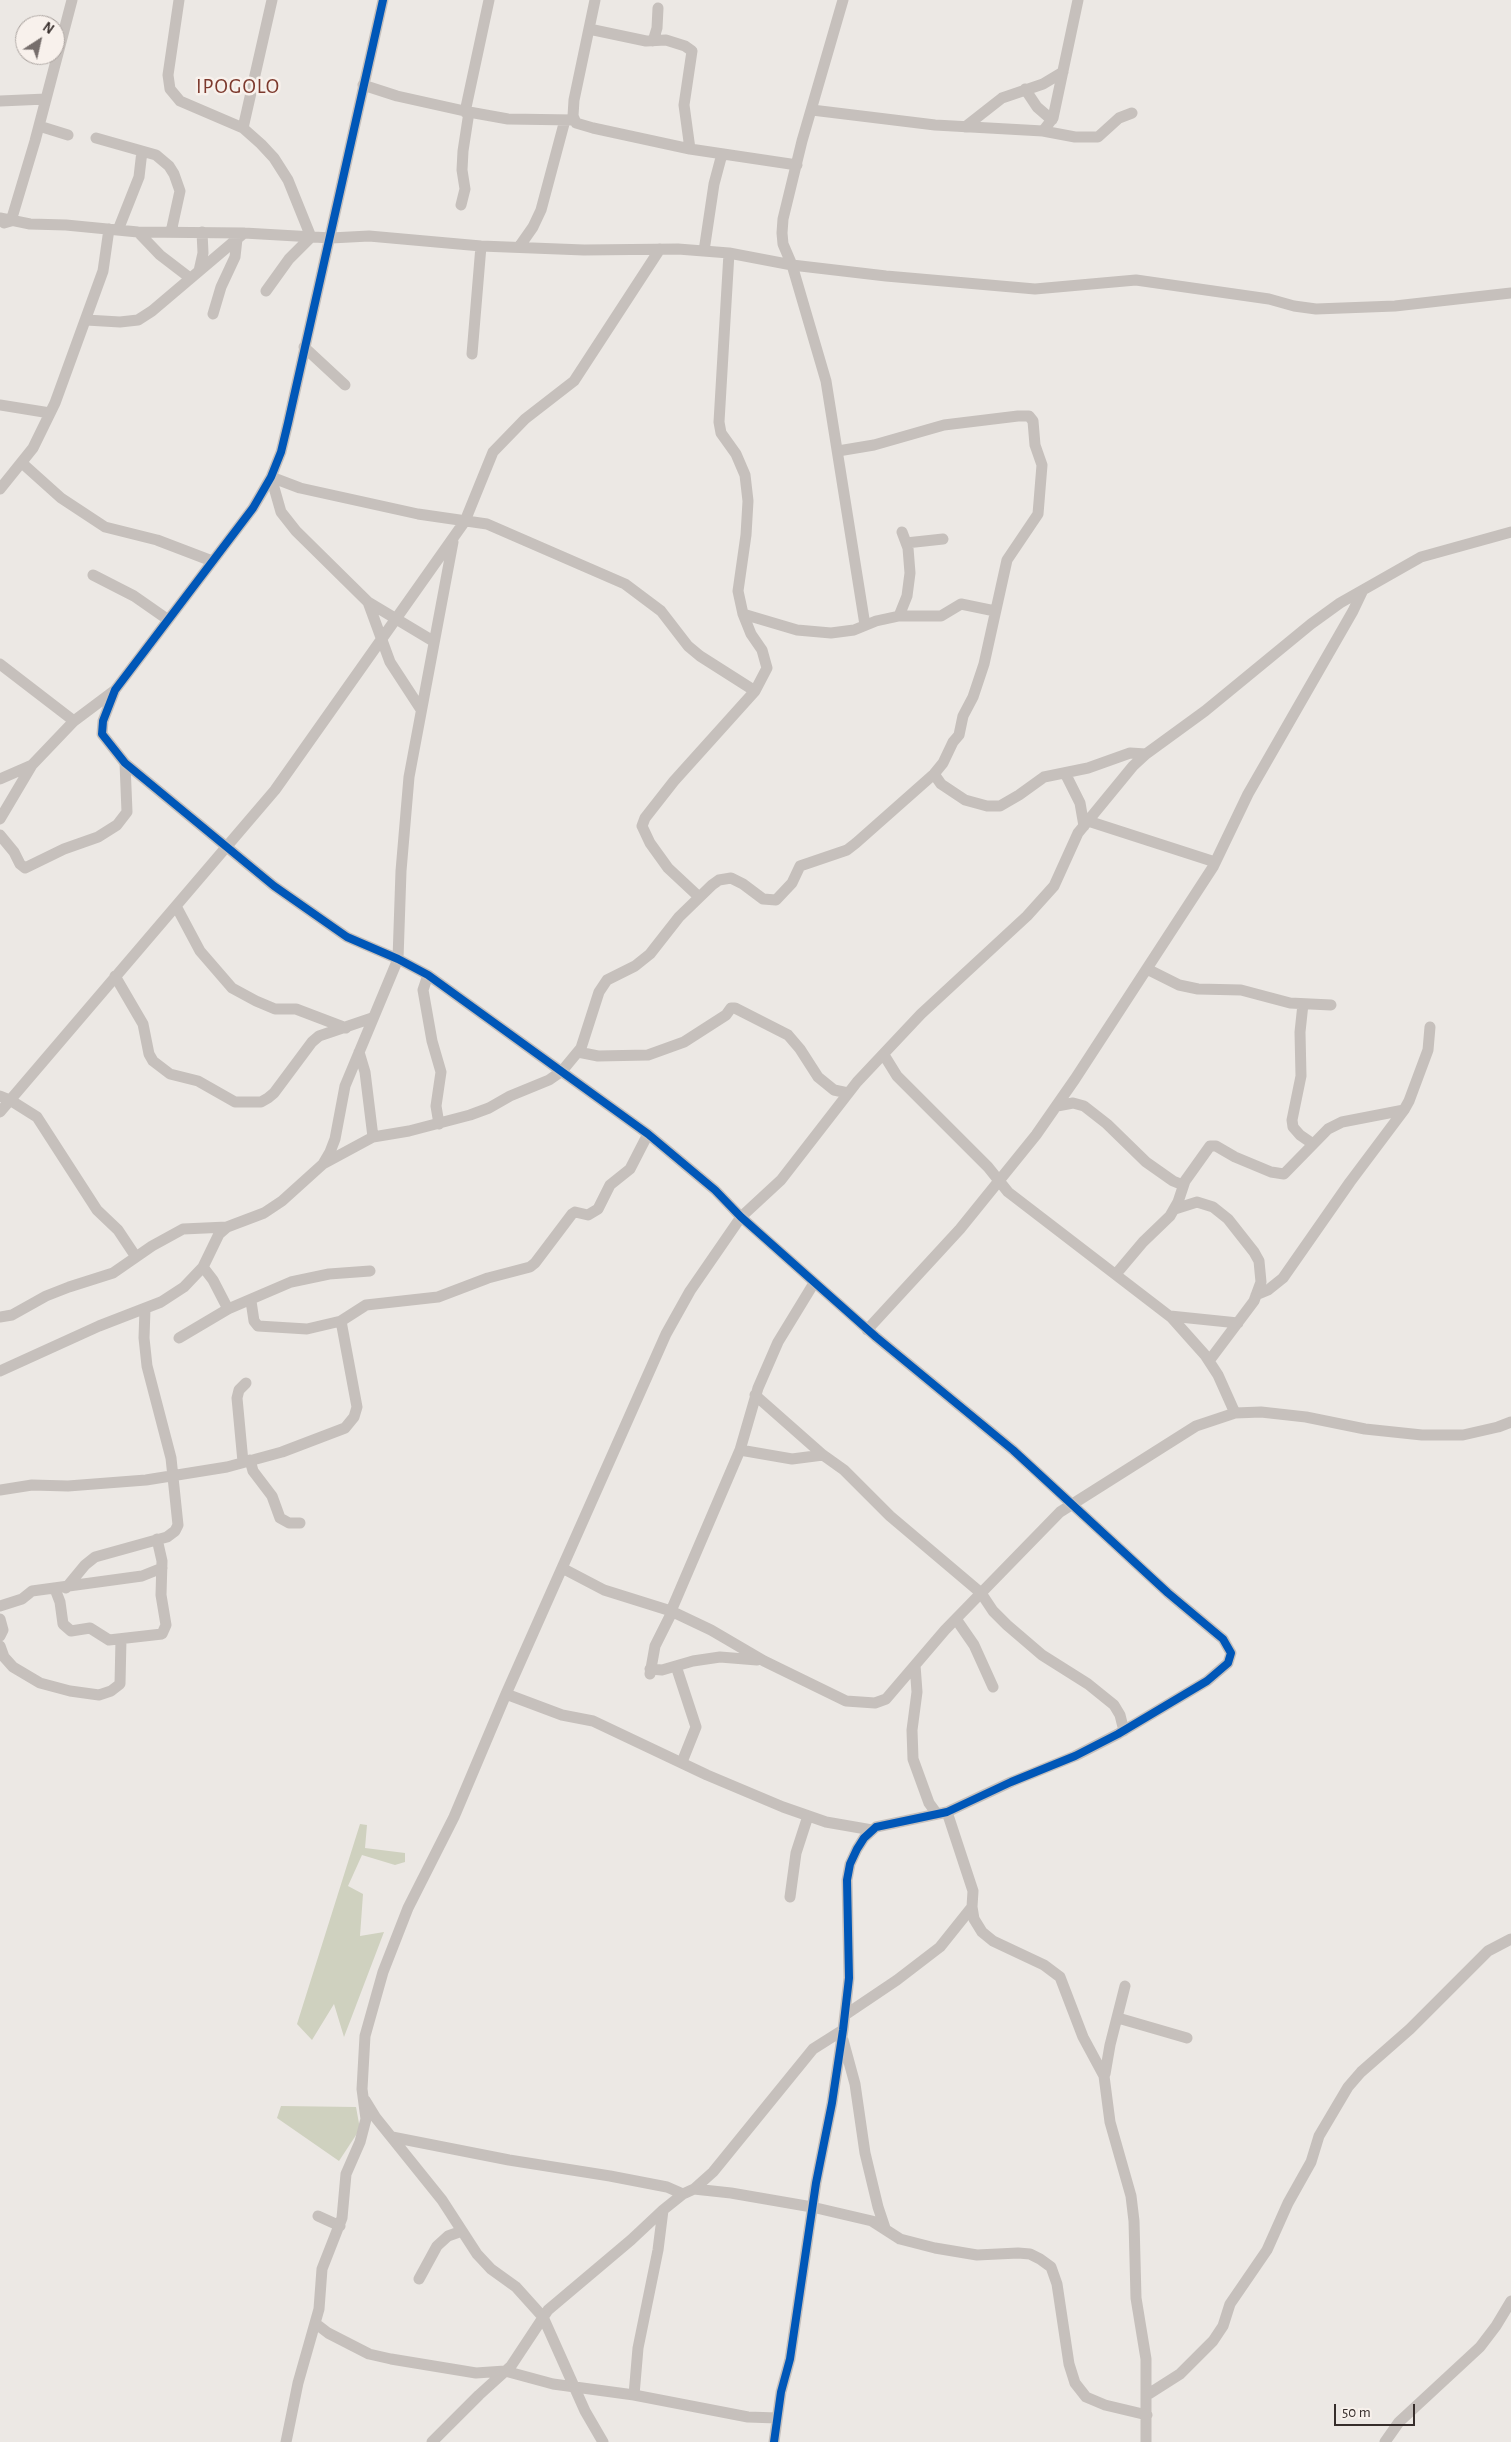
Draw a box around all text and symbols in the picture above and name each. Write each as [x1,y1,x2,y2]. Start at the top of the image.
north arrow [15,15,65,65]
text: N [40,20,56,37]
district label: IPOGOLO [195,74,281,100]
scale bar [1336,2394,1417,2426]
text: 50 m [1342,2405,1371,2420]

